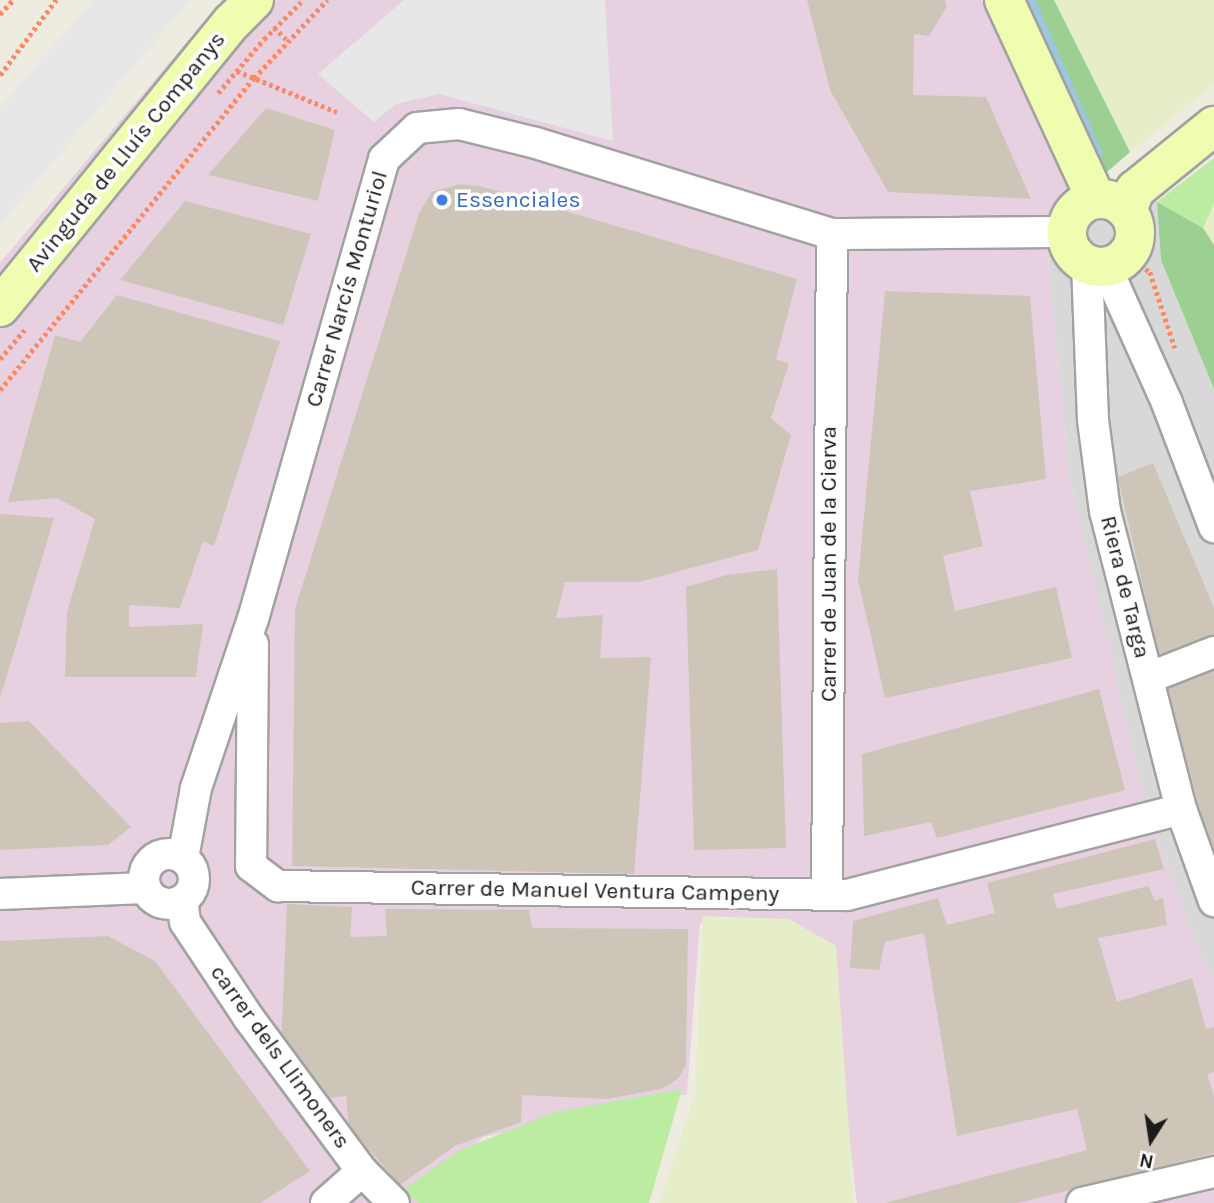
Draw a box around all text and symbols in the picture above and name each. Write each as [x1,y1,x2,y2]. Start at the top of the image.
street label: Avinguda de Lluís Companys [21,26,231,278]
street label: Carrer Narcís Monturiol [300,168,394,410]
place label: Essenciales [456,186,581,214]
marker: Essenciales [434,192,450,208]
street label: Carrer de Juan de la Cierva [815,426,843,702]
street label: Riera de Targa [1094,513,1156,661]
street label: Carrer de Manuel Ventura Campeny [411,874,779,908]
street label: carrer dels Llimoners [204,960,356,1154]
north arrow [1116,1105,1186,1175]
text: N [1138,1148,1156,1173]

